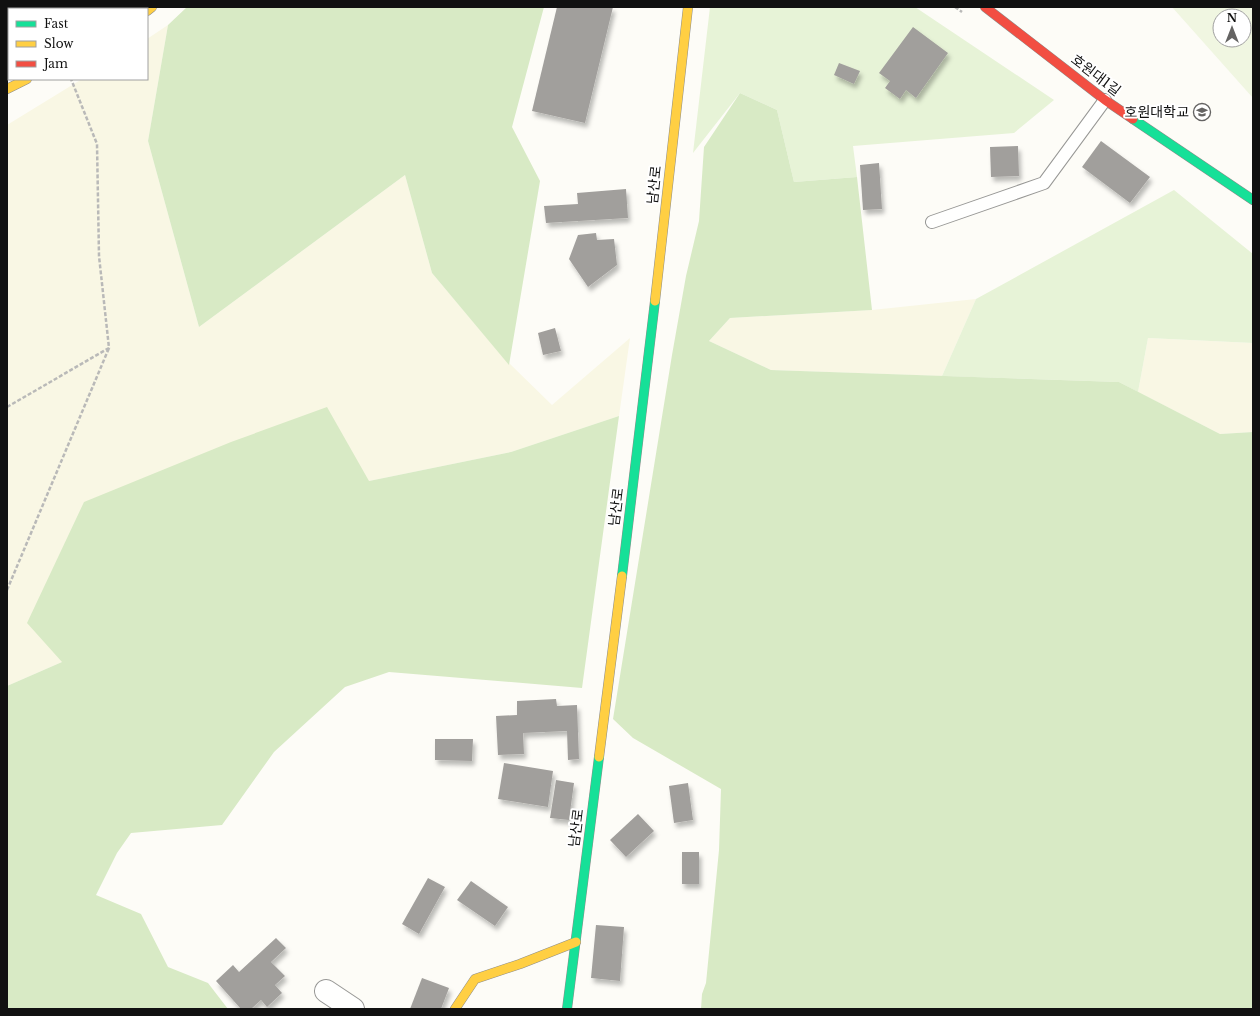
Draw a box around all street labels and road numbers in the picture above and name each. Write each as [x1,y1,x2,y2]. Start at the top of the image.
street label: 호원대1길 [1068,50,1124,100]
street label: 남산로 [643,165,665,205]
street label: 남산로 [605,487,627,527]
street label: 남산로 [565,808,587,848]

